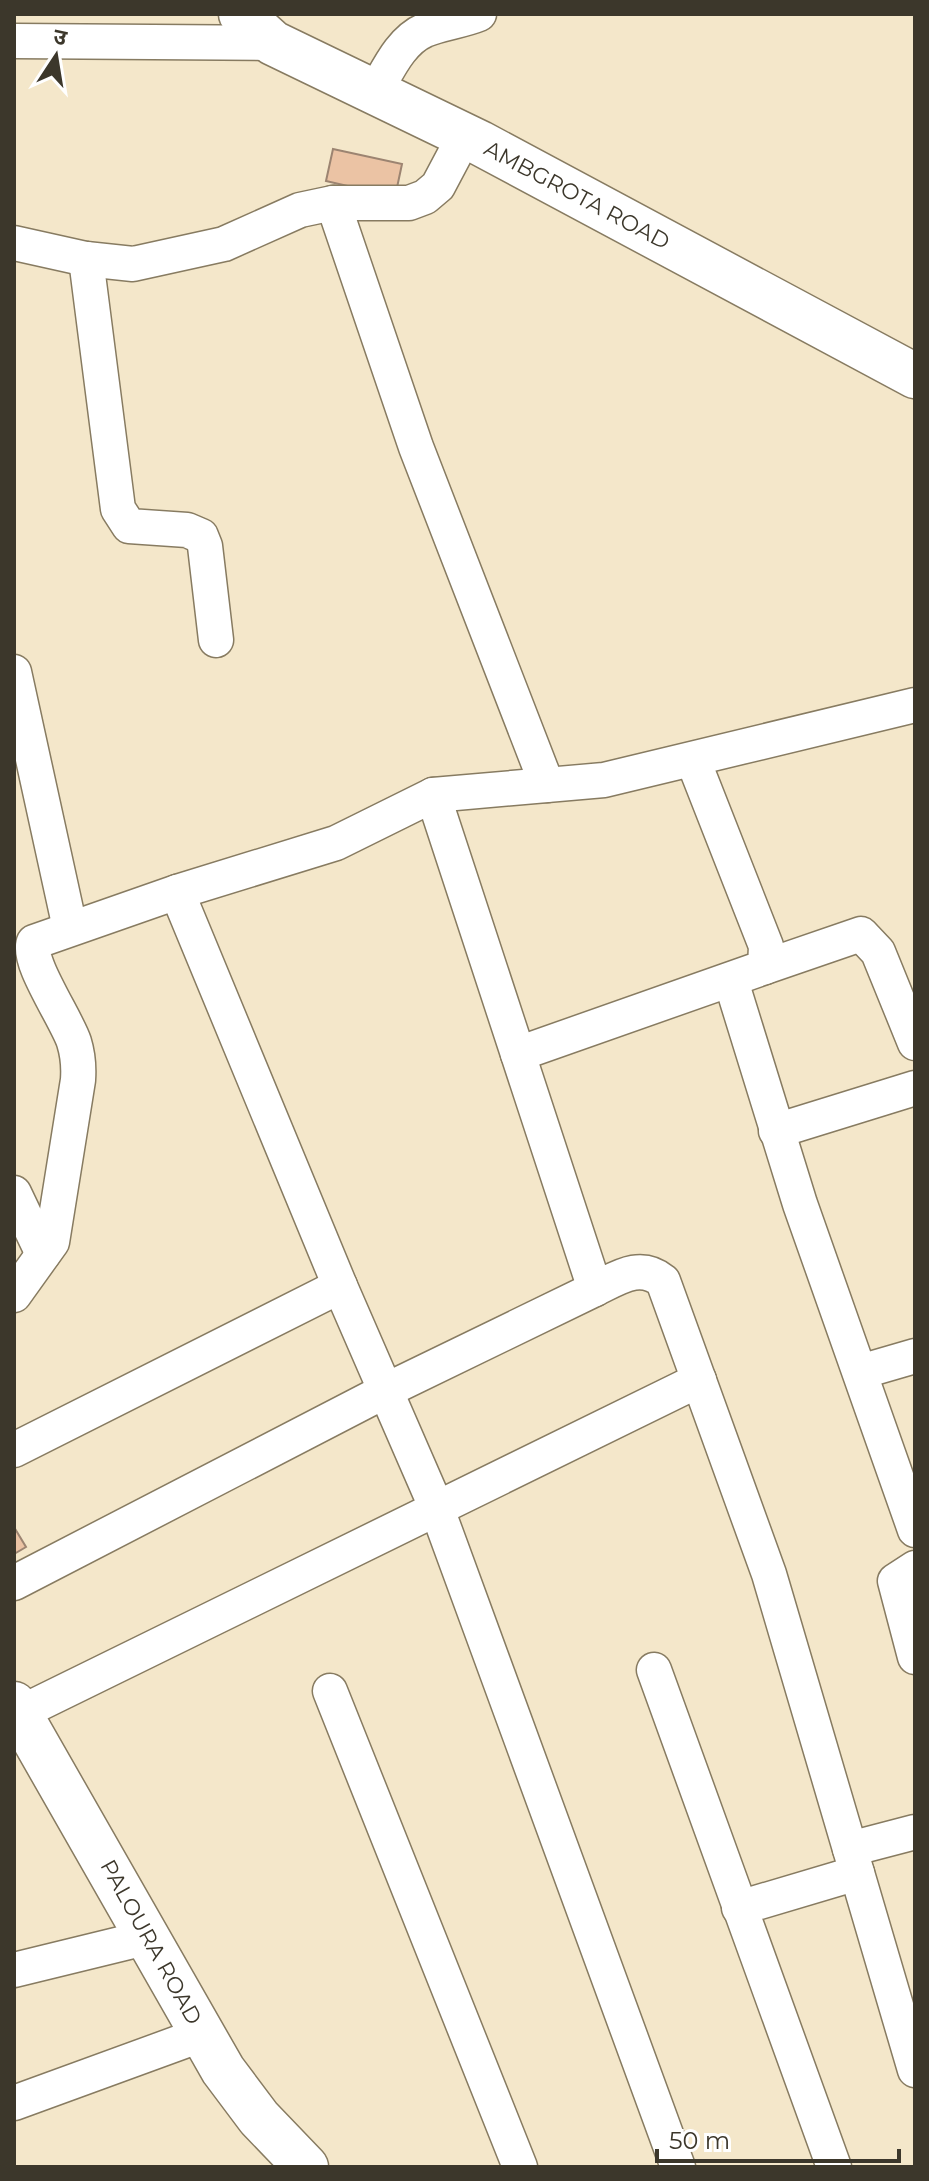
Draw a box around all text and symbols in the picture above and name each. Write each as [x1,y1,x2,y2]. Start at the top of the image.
north arrow [16,16,96,96]
text: उ [51,22,70,52]
street label: AMBGROTA ROAD [480,135,674,255]
street label: PALOURA ROAD [94,1855,208,2029]
scale bar [657,2113,899,2163]
text: 50 m [669,2126,730,2155]

